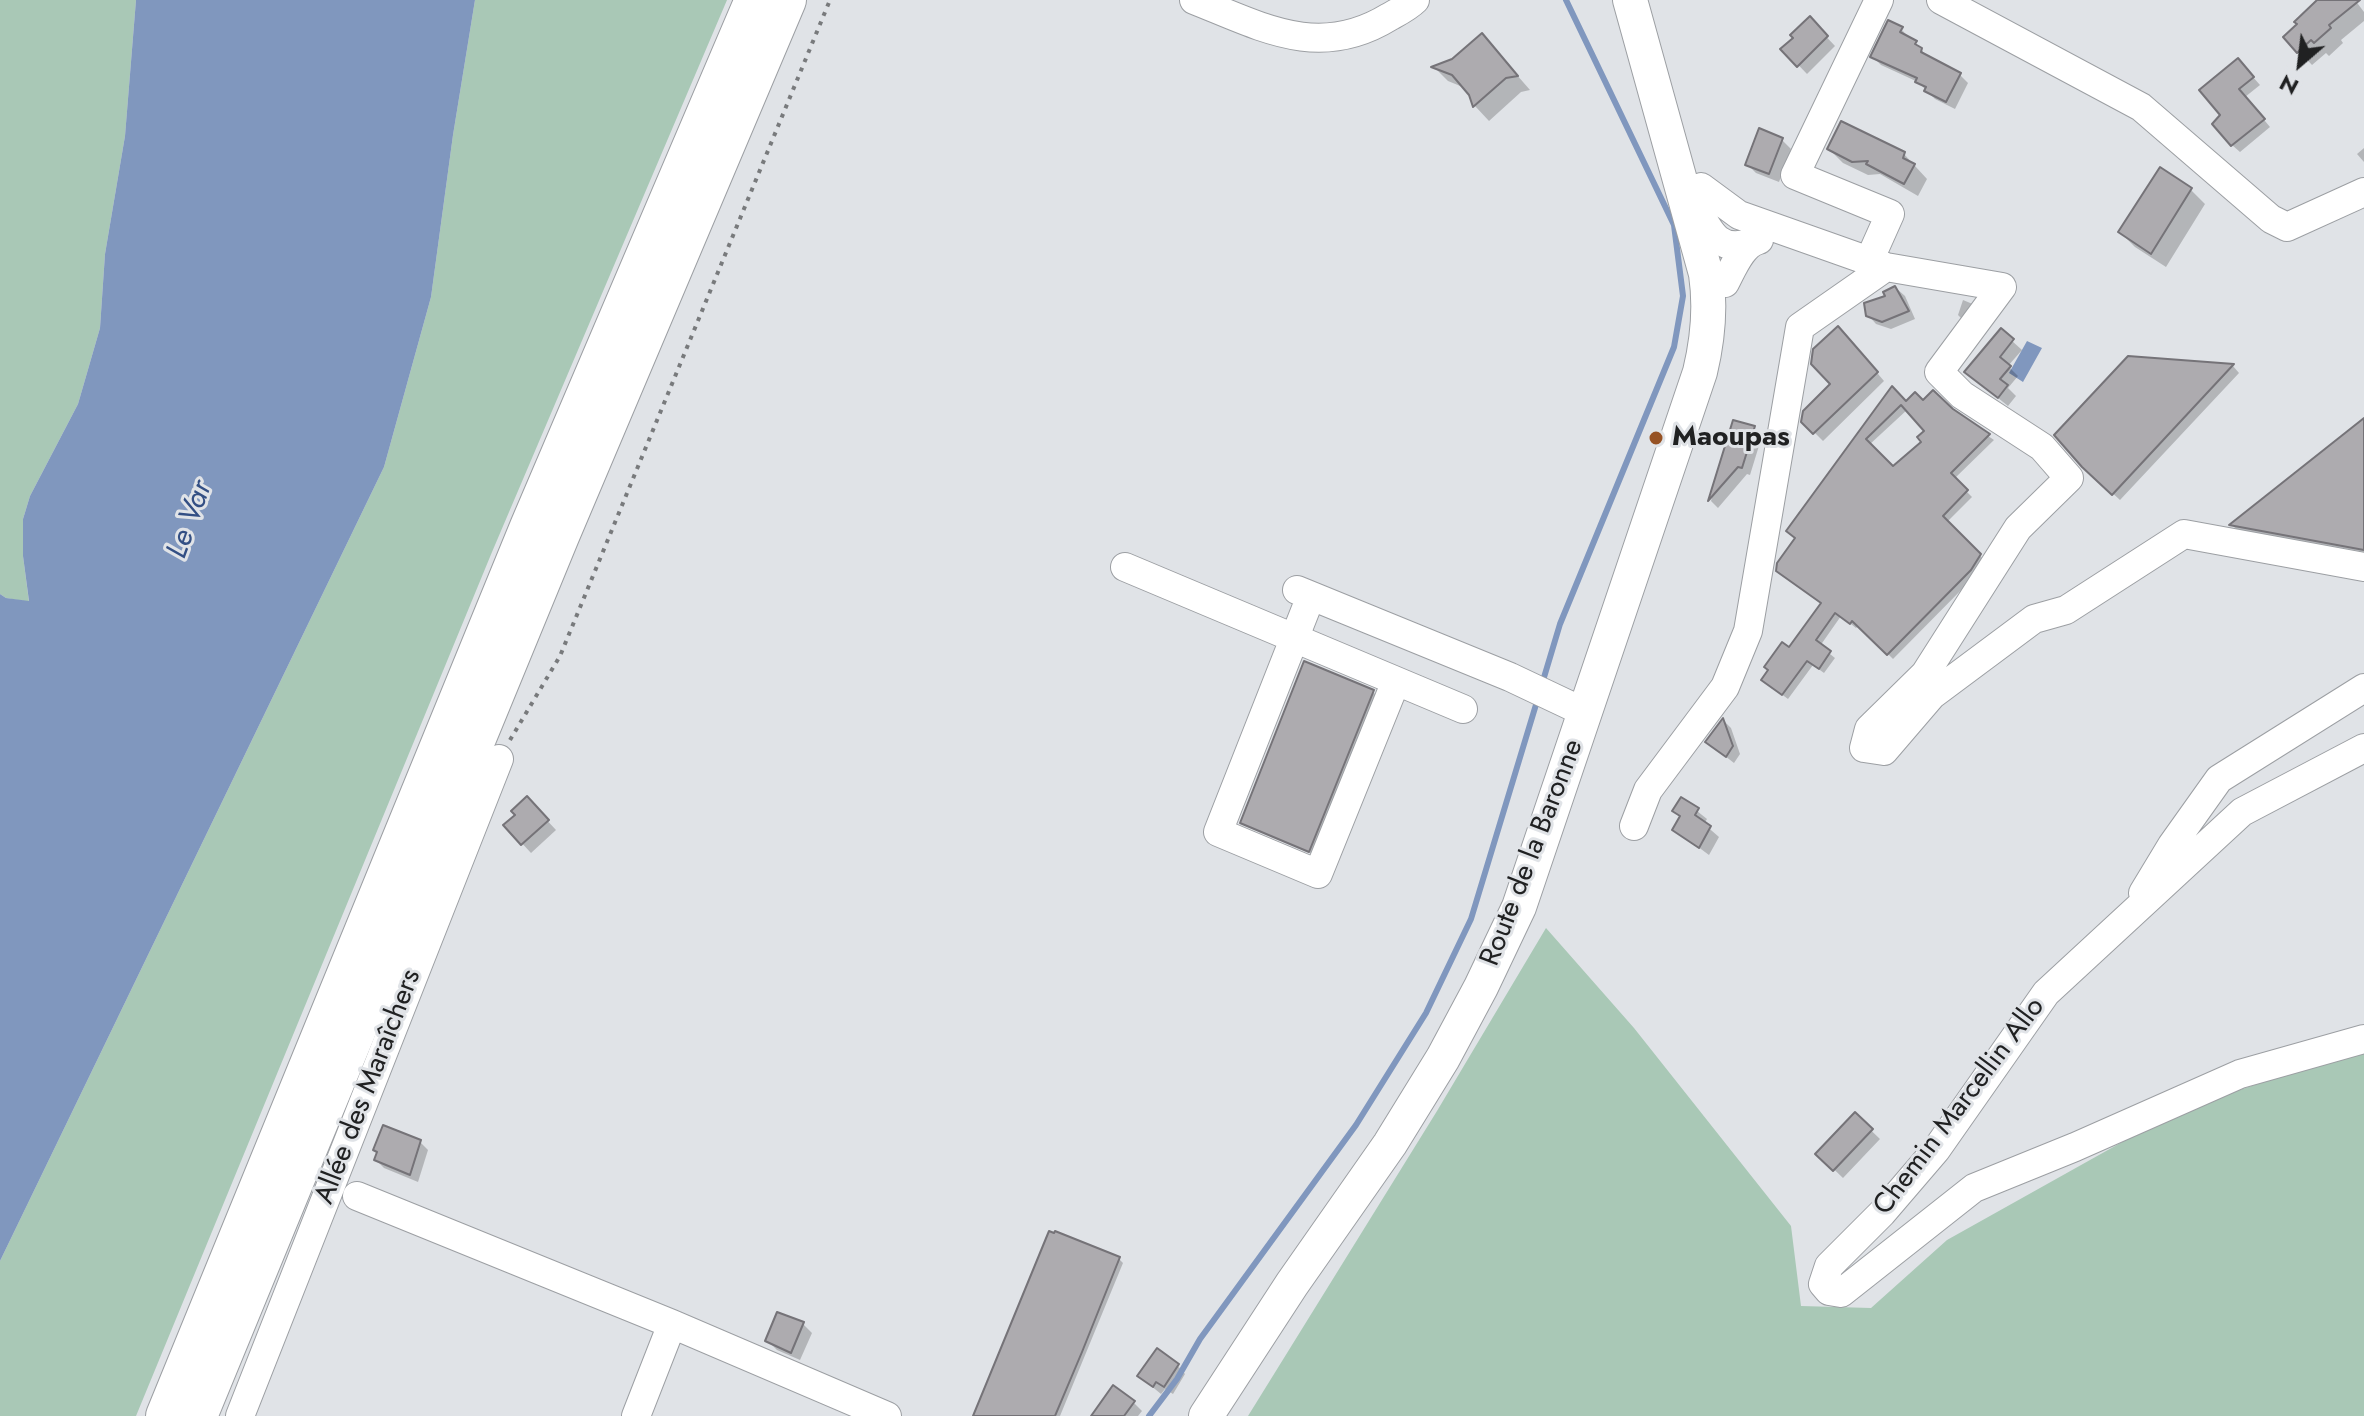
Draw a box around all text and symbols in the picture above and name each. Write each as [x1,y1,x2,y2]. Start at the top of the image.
north arrow [2260,24,2340,104]
text: N [2274,67,2304,103]
place label: Maoupas [1672,421,1790,455]
marker: Maoupas [1647,429,1665,447]
water label: Le Var [160,476,222,564]
street label: Route de la Baronne [1474,735,1592,971]
street label: Allée des Maraîchers [309,965,429,1209]
street label: Chemin Marcellin Allo [1867,992,2053,1222]

